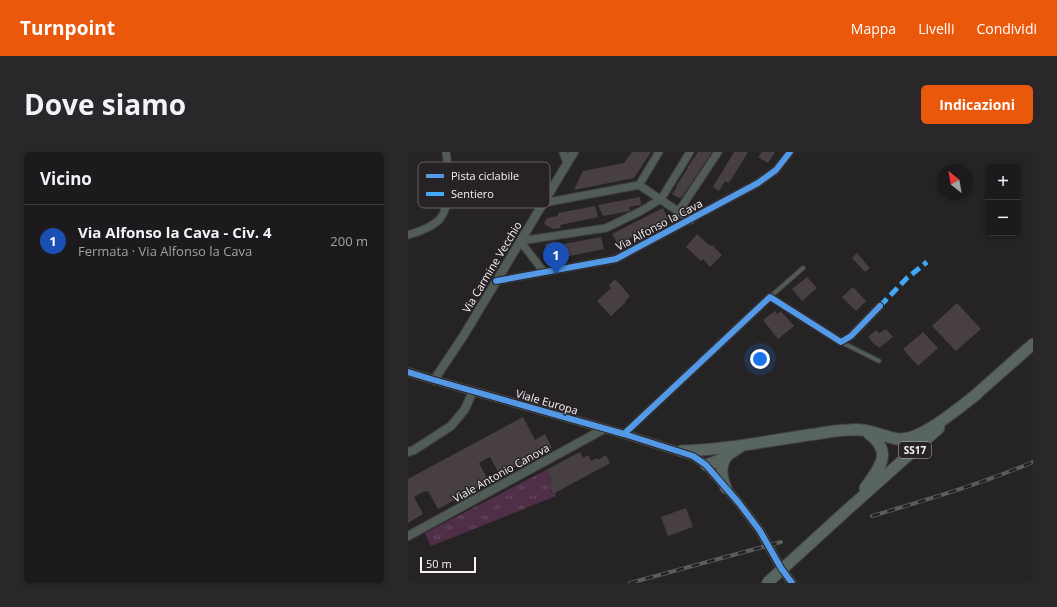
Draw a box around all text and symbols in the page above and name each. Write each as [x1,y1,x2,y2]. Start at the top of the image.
text: Turnpoint [20,15,115,41]
text: Mappa [851,19,896,38]
text: Livelli [918,19,954,38]
text: Condividi [976,19,1037,38]
text: Dove siamo [24,85,186,123]
button: Indicazioni [921,85,1033,124]
legend [418,162,550,208]
north arrow [937,164,973,200]
map controls [985,164,1021,236]
button: + [985,164,1021,200]
text: Vicino [40,167,92,190]
text: Pista ciclabile [451,168,519,183]
text: Sentiero [451,186,494,201]
street label: Via Alfonso la Cava [613,195,705,254]
button: − [985,200,1021,236]
street label: Via Carmine Vecchio [458,218,525,315]
text: Via Alfonso la Cava - Civ. 4 [78,222,272,242]
text: 1 [49,232,57,250]
text: 200 m [330,232,368,250]
text: Fermata · Via Alfonso la Cava [78,242,252,260]
pin: 1 [543,242,569,275]
your location [750,349,770,369]
street label: Viale Europa [514,385,580,418]
street label: Viale Antonio Canova [450,440,552,505]
road number: SS17 [899,442,931,458]
scale bar [420,555,476,574]
text: 50 m [426,556,452,571]

